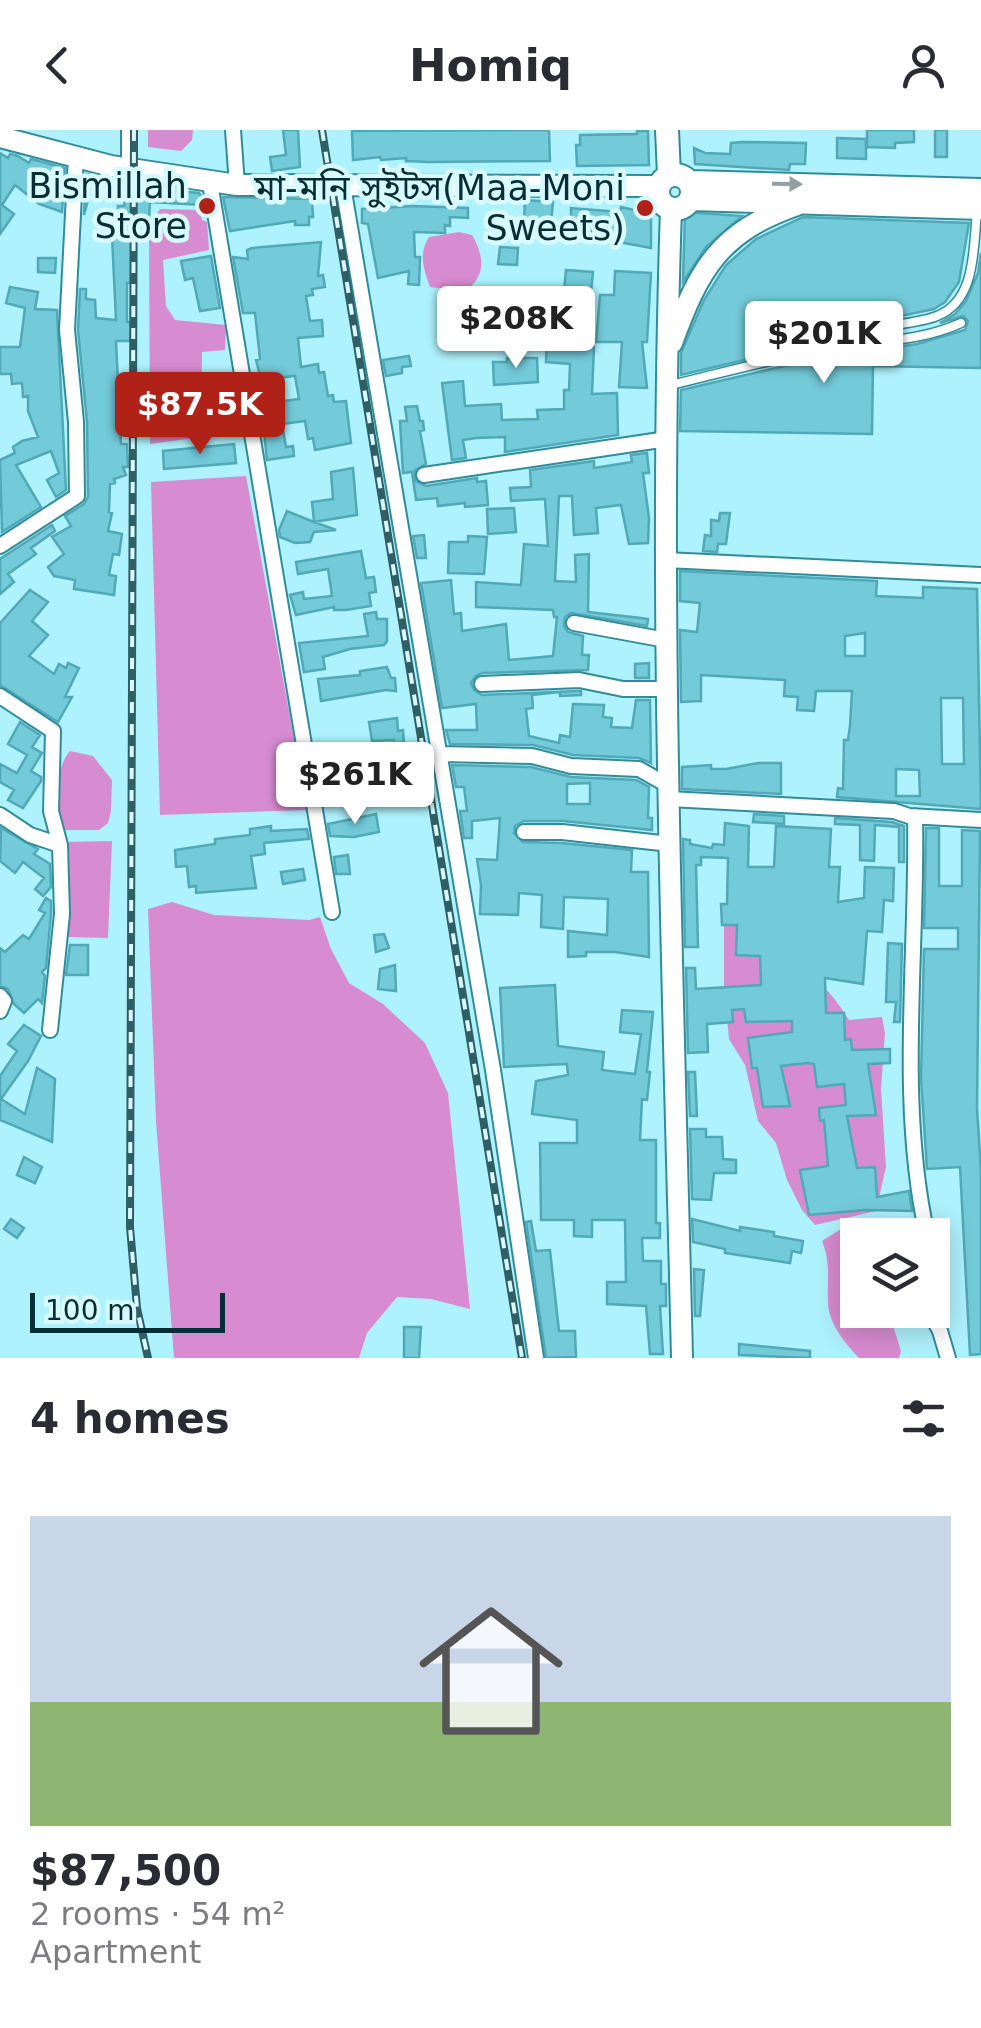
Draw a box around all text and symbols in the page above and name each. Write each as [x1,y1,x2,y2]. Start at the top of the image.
icon: back [30,38,85,93]
icon: person [896,38,951,93]
text: Homiq [409,39,572,92]
place label: Bismillah Store [28,166,187,246]
place label: মা-মনি সুইটস(Maa-Moni Sweets) [253,168,625,248]
one-way arrow [772,176,804,192]
marker: Bismillah Store [196,195,218,217]
marker: মা-মনি সুইটস(Maa-Moni Sweets) [634,197,656,219]
pin: $208K [446,286,586,371]
text: $208K [459,299,573,337]
pin: $201K [754,301,894,386]
text: $201K [767,314,881,352]
pin: $87.5K [119,372,281,457]
text: $87.5K [137,385,263,423]
pin: $261K [285,742,425,827]
text: $261K [298,755,412,793]
map controls [840,1218,950,1328]
button: layers [840,1218,950,1328]
scale bar [30,1288,225,1332]
text: 100 m [45,1294,135,1327]
icon: filters [896,1391,951,1446]
text: 4 homes [30,1394,230,1443]
icon: home [401,1581,581,1761]
text: $87,500 [30,1846,221,1895]
text: 2 rooms · 54 m² [30,1895,285,1933]
text: Apartment [30,1933,201,1971]

